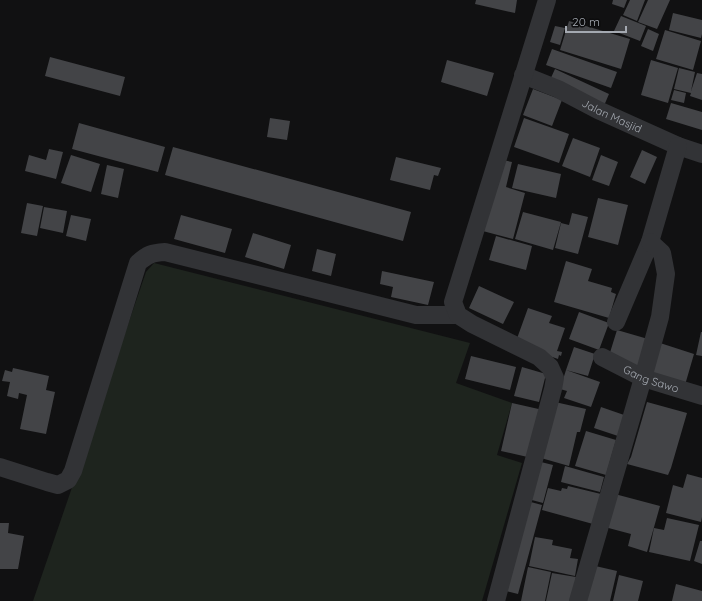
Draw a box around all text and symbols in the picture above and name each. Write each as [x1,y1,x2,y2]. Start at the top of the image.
scale bar [566,8,626,34]
text: 20 m [572,14,600,29]
street label: Jalan Masjid [580,96,644,136]
street label: Gang Sawo [621,362,681,396]

